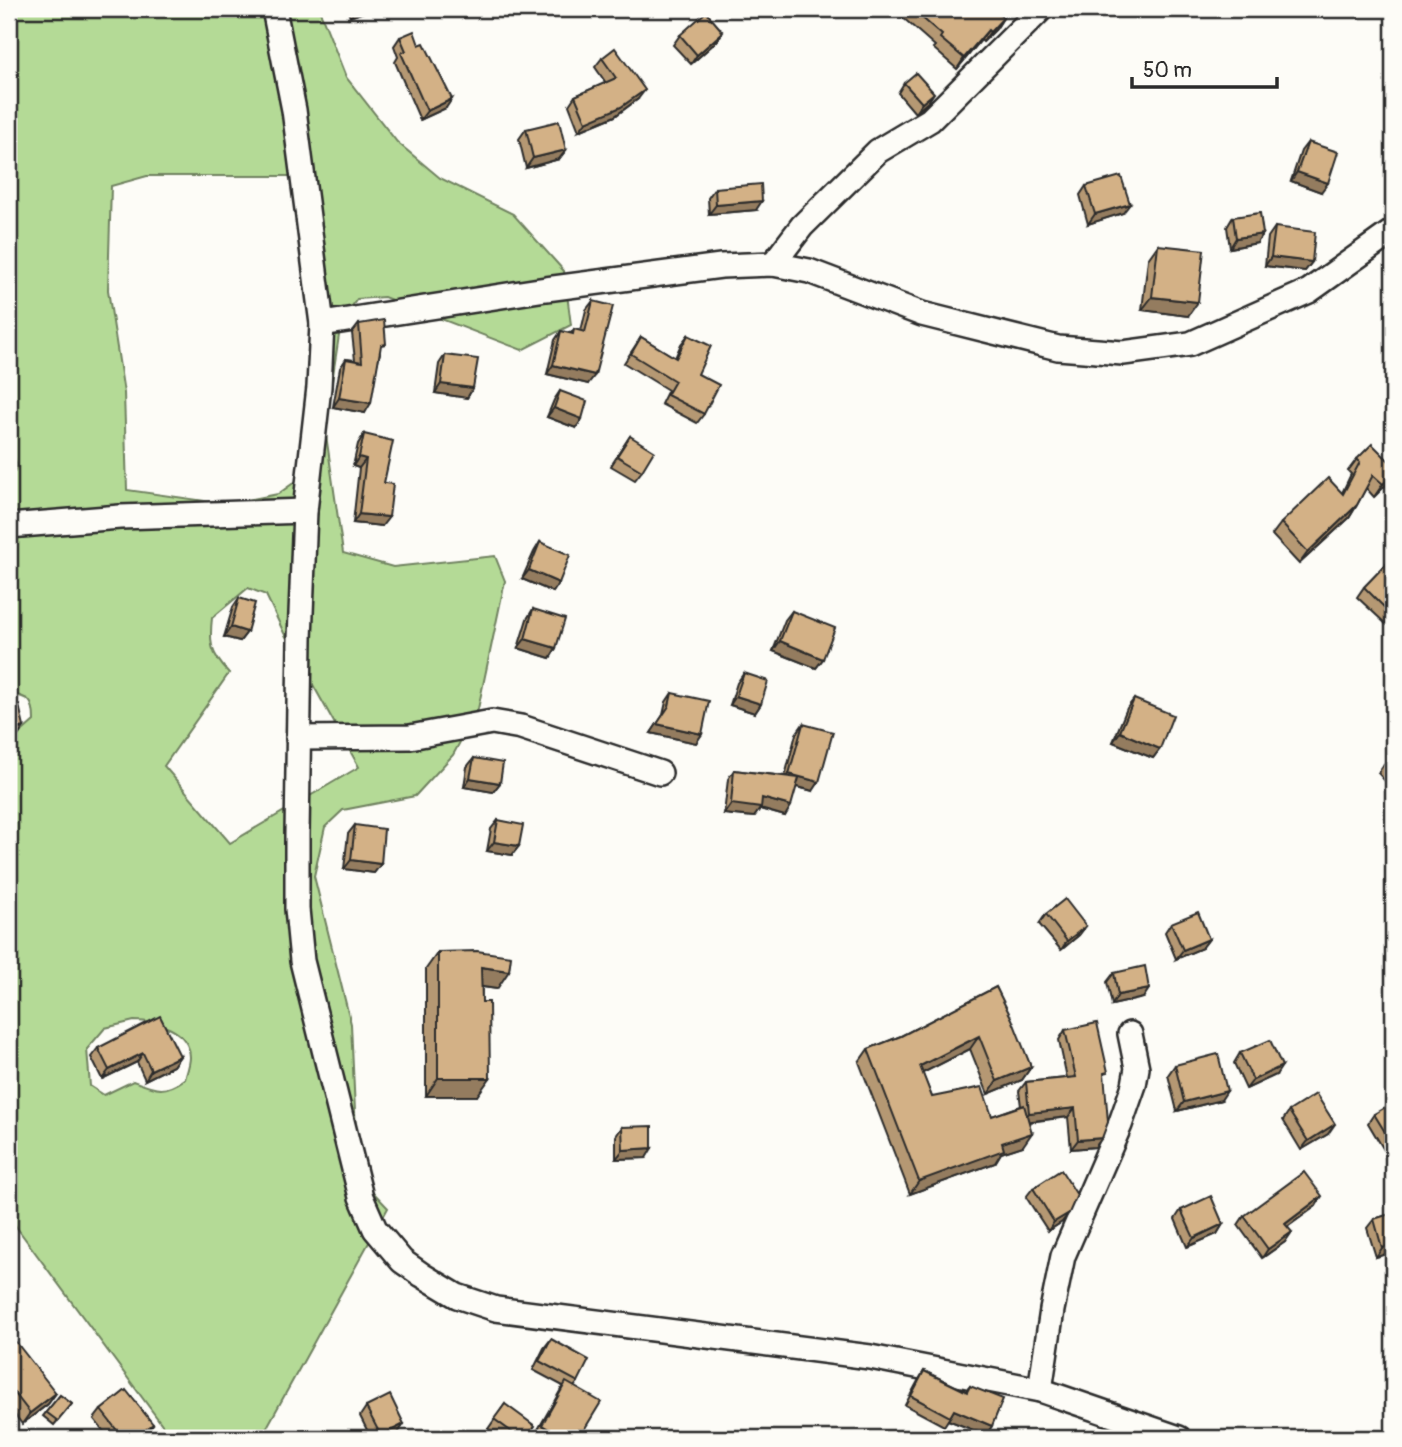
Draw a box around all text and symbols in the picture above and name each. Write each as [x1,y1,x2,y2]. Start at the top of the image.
scale bar [1132,46,1278,90]
text: 50 m [1143,57,1192,84]

